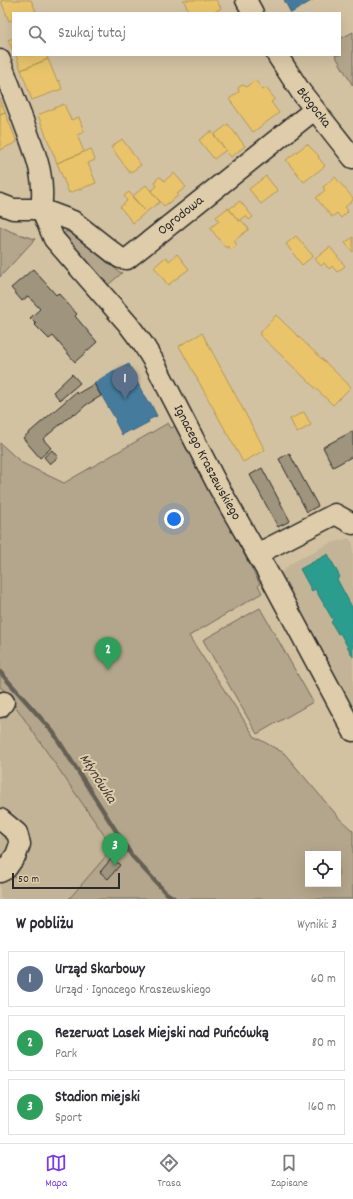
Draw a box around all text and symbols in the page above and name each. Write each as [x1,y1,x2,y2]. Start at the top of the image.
search box [12,12,341,56]
icon: search [26,23,48,45]
text: Szukaj tutaj [58,23,126,45]
street label: Błogocka [291,84,336,133]
street label: Ogrodowa [154,191,209,241]
pin: 1 [112,366,138,399]
street label: Ignacego Kraszewskiego [168,401,246,524]
your location [164,509,184,529]
pin: 2 [95,637,121,670]
water label: Młynówka [73,750,122,809]
pin: 3 [102,833,128,866]
map controls [305,851,341,887]
button: locate [305,851,341,887]
scale bar [12,871,120,890]
text: 50 m [18,872,39,888]
text: W pobliżu [16,913,73,937]
text: Wyniki: 3 [297,916,337,935]
text: Urząd Skarbowy [55,959,145,981]
text: 1 [29,970,31,989]
text: 60 m [311,970,336,989]
text: Urząd · Ignacego Kraszewskiego [55,981,211,1000]
text: Rezerwat Lasek Miejski nad Puńcówką [55,1023,269,1045]
text: 2 [27,1034,33,1053]
text: 80 m [312,1034,336,1053]
text: Park [55,1045,77,1064]
text: Stadion miejski [55,1087,140,1109]
text: 3 [27,1098,33,1117]
text: 160 m [308,1098,336,1117]
text: Sport [55,1109,82,1128]
tab: Mapa [45,1152,67,1192]
tab: Trasa [157,1152,181,1192]
tab: Zapisane [271,1152,308,1192]

